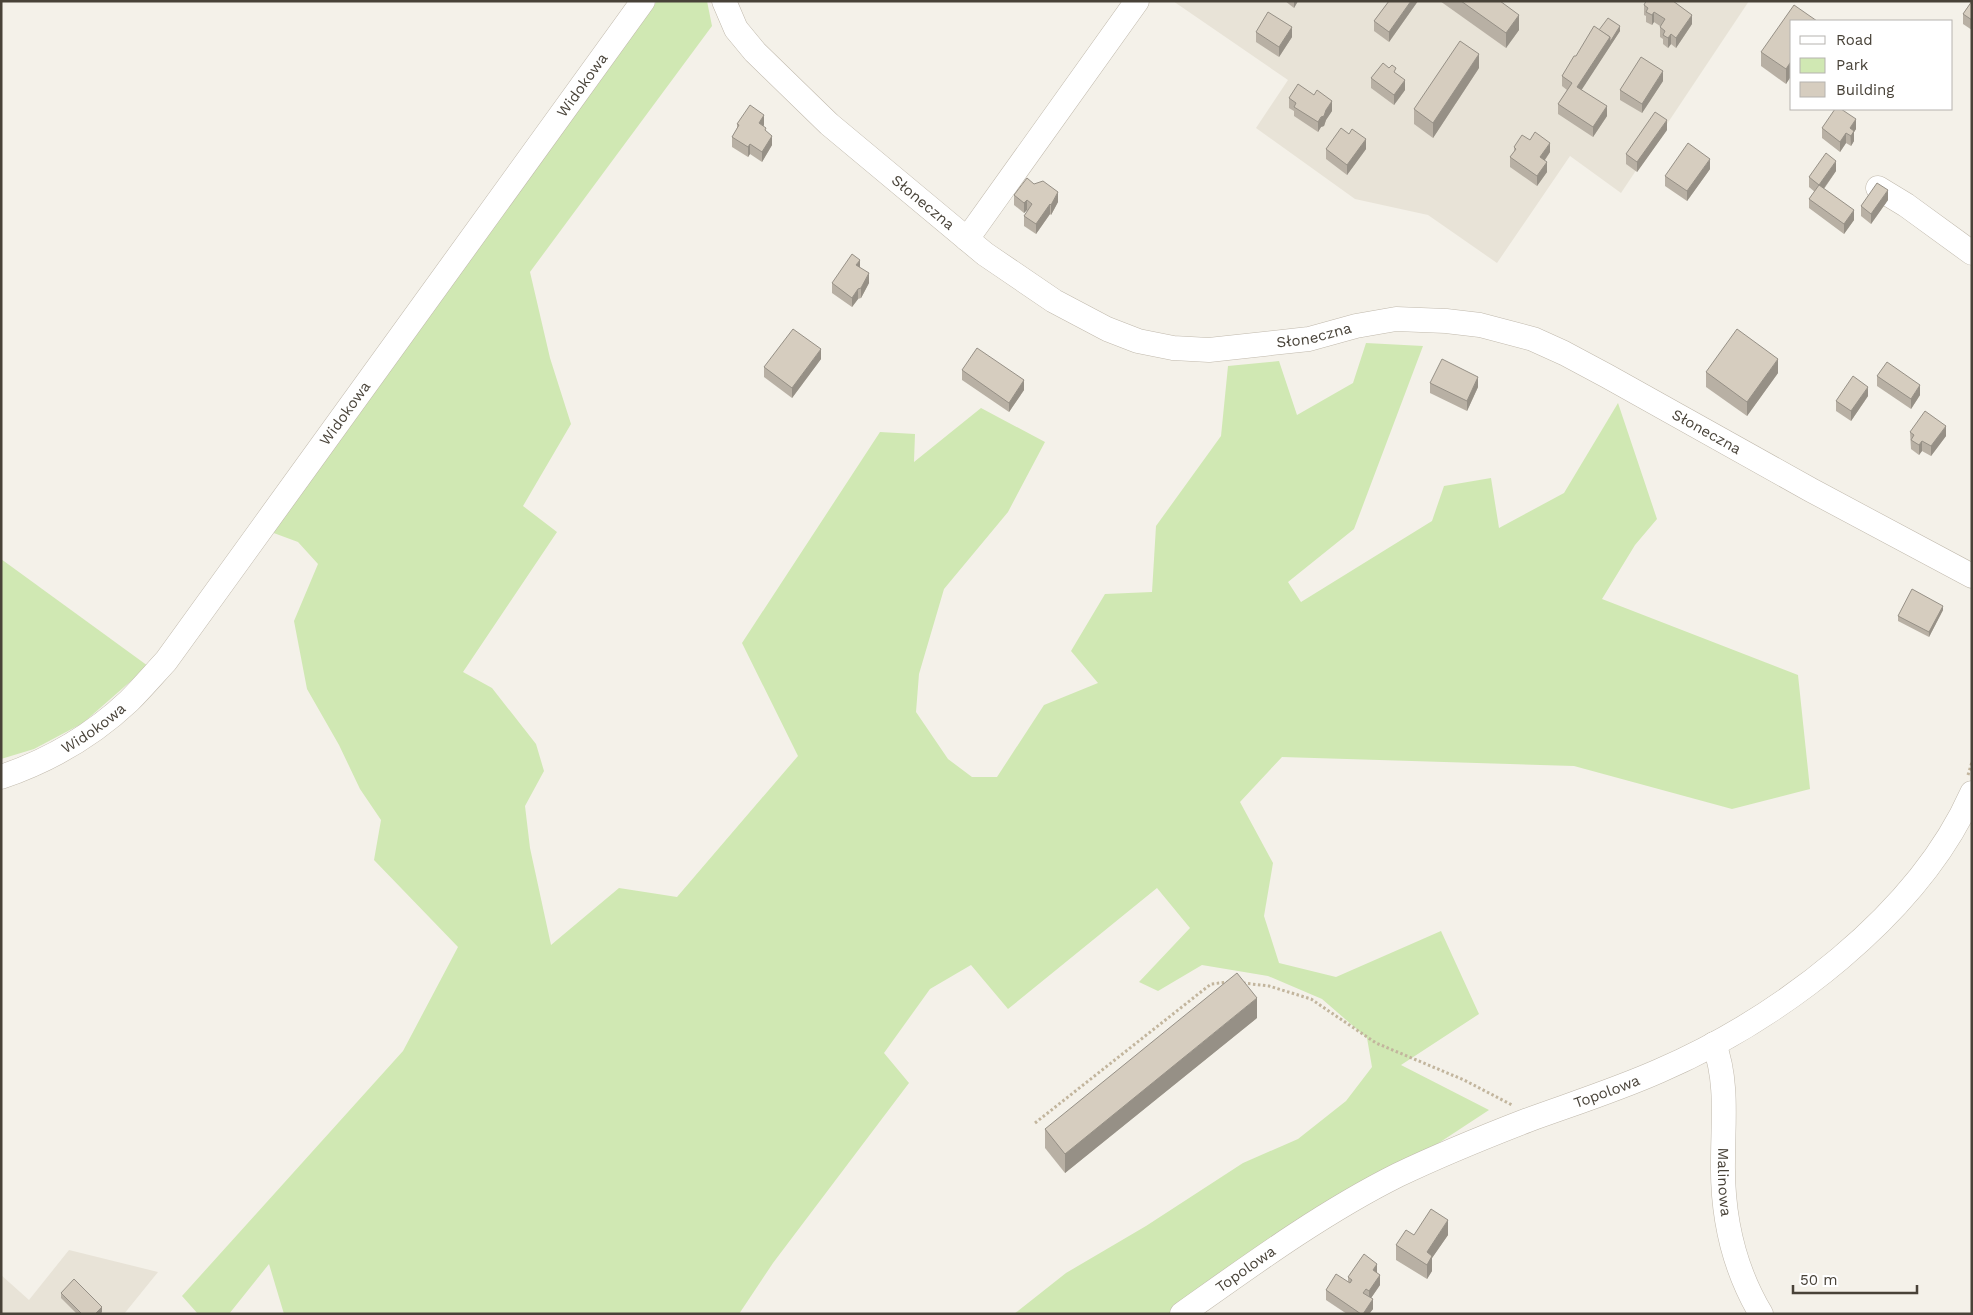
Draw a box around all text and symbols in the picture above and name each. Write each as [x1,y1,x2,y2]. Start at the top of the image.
legend [1790,20,1953,110]
text: Road [1836,31,1873,49]
street label: Widokowa [553,49,612,121]
text: Park [1836,56,1869,74]
text: Building [1836,81,1894,99]
street label: Słoneczna [888,171,959,234]
street label: Słoneczna [1275,319,1354,352]
street label: Widokowa [316,377,374,449]
street label: Słoneczna [1669,405,1745,458]
street label: Widokowa [58,699,130,757]
street label: Topolowa [1571,1071,1643,1112]
street label: Malinowa [1714,1147,1735,1218]
street label: Topolowa [1212,1242,1280,1296]
scale bar [1793,1262,1917,1294]
text: 50 m [1800,1271,1837,1289]

